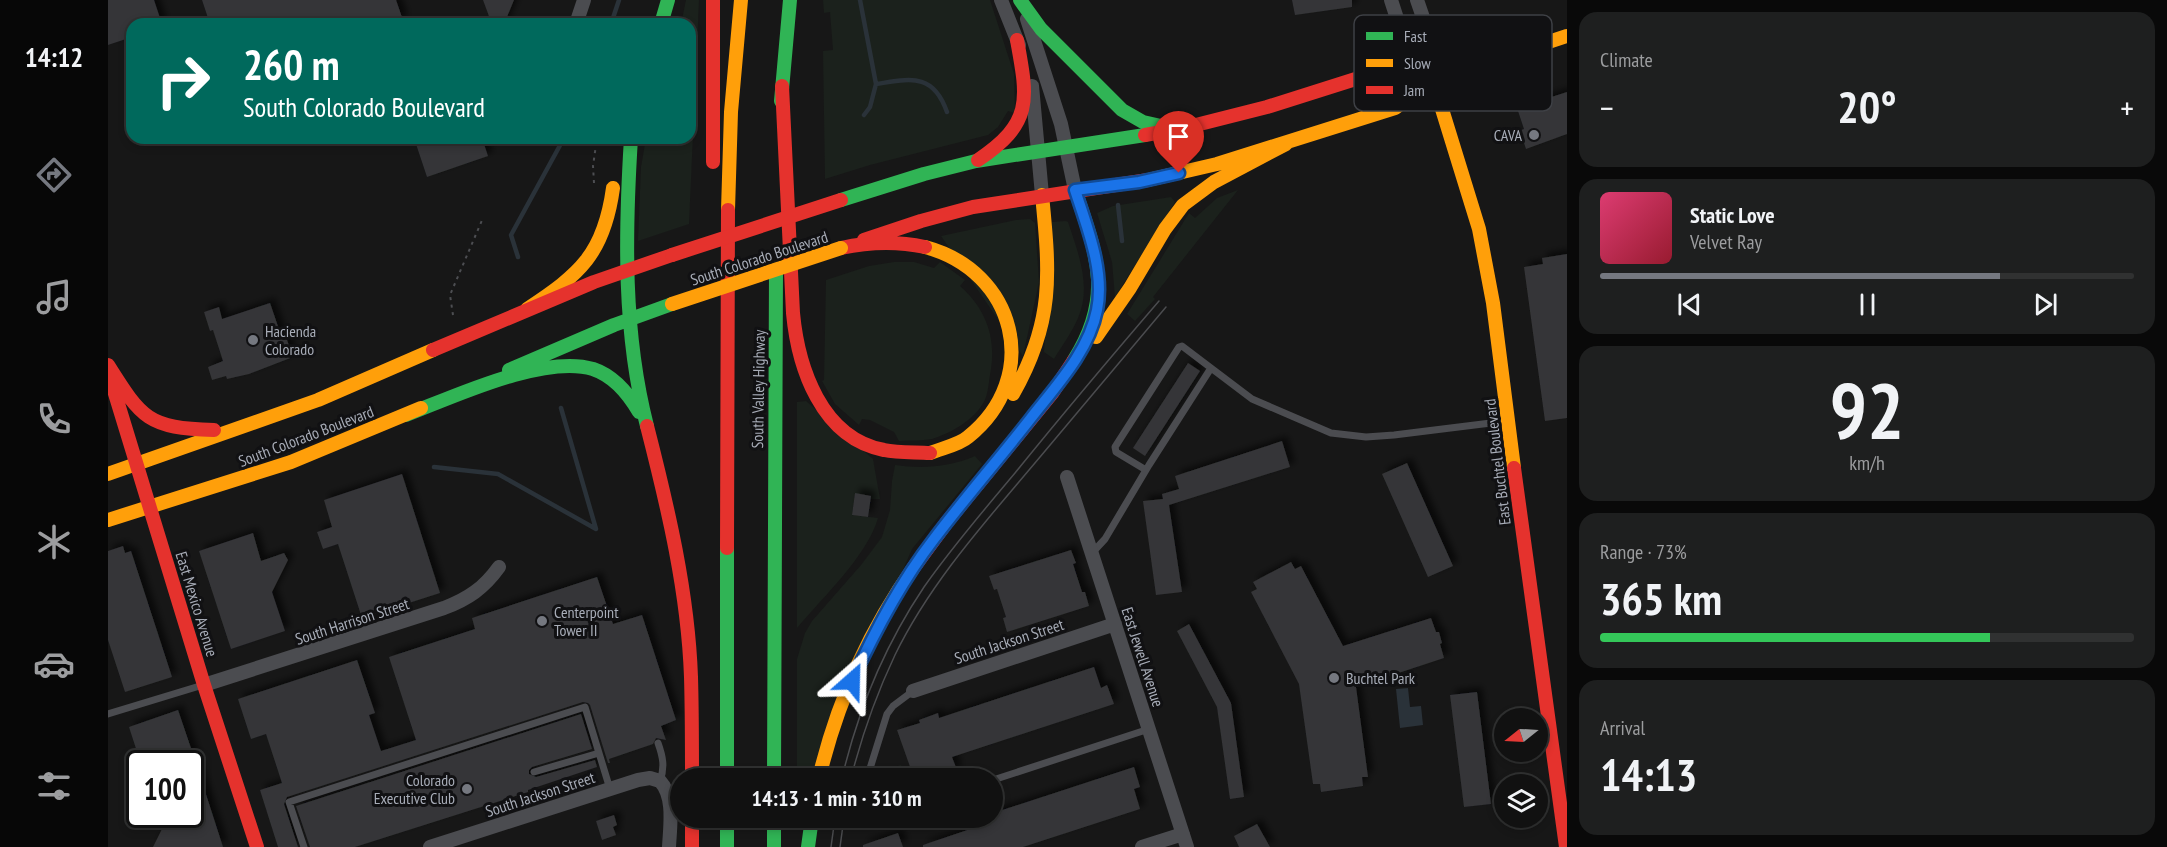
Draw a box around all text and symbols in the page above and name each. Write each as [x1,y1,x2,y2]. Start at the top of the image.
legend [1354,15,1552,111]
text: Fast [1404,26,1427,46]
text: 260 m [243,37,340,92]
text: 14:12 [25,40,83,74]
icon: right [144,42,222,120]
text: Climate [1600,47,1653,73]
text: Slow [1404,53,1431,73]
text: 20° [1837,77,1897,135]
text: Jam [1403,80,1425,100]
text: − [1600,86,1614,129]
text: + [2120,86,2134,129]
text: South Colorado Boulevard [243,90,485,124]
pin [1153,111,1204,173]
icon: arrive [1162,120,1195,153]
place label: CAVA [1494,125,1522,145]
marker: CAVA [1527,128,1541,142]
icon: directions [33,154,75,196]
text: Static Love [1690,201,1775,229]
street label: South Colorado Boulevard [688,226,830,290]
text: Velvet Ray [1690,229,1762,255]
icon: music [33,276,75,318]
icon: previous [1673,288,1706,321]
icon: pause [1851,288,1884,321]
icon: next [2029,288,2062,321]
place label: Hacienda Colorado [265,321,316,359]
street label: South Valley Highway [747,329,769,449]
marker: Hacienda Colorado [246,333,260,347]
text: 92 [1830,360,1904,461]
icon: phone [33,398,75,440]
street label: East Buchtel Boulevard [1479,398,1515,526]
street label: South Colorado Boulevard [235,401,377,471]
text: km/h [1849,450,1885,476]
icon: climate [33,521,75,563]
text: Range · 73% [1600,539,1687,565]
street label: East Mexico Avenue [172,549,222,659]
text: 365 km [1600,569,1722,627]
street label: South Harrison Street [293,593,412,649]
place label: Centerpoint Tower II [554,602,619,640]
street label: East Jewell Avenue [1117,605,1169,709]
marker: Centerpoint Tower II [535,614,549,628]
street label: South Jackson Street [952,614,1067,668]
icon: car [33,643,75,685]
position arrow [820,649,884,713]
place label: Buchtel Park [1346,668,1416,688]
marker: Buchtel Park [1327,671,1341,685]
north arrow [1494,708,1548,762]
map controls [1494,708,1548,828]
text: Arrival [1600,715,1645,741]
text: 14:13 [1600,745,1697,803]
speed limit sign: 100 [126,750,204,828]
icon: filters [33,765,75,807]
street label: South Jackson Street [483,767,598,821]
place label: Colorado Executive Club [374,770,455,808]
button: layers [1494,774,1548,828]
marker: Colorado Executive Club [460,782,474,796]
text: 14:13 · 1 min · 310 m [751,784,922,812]

